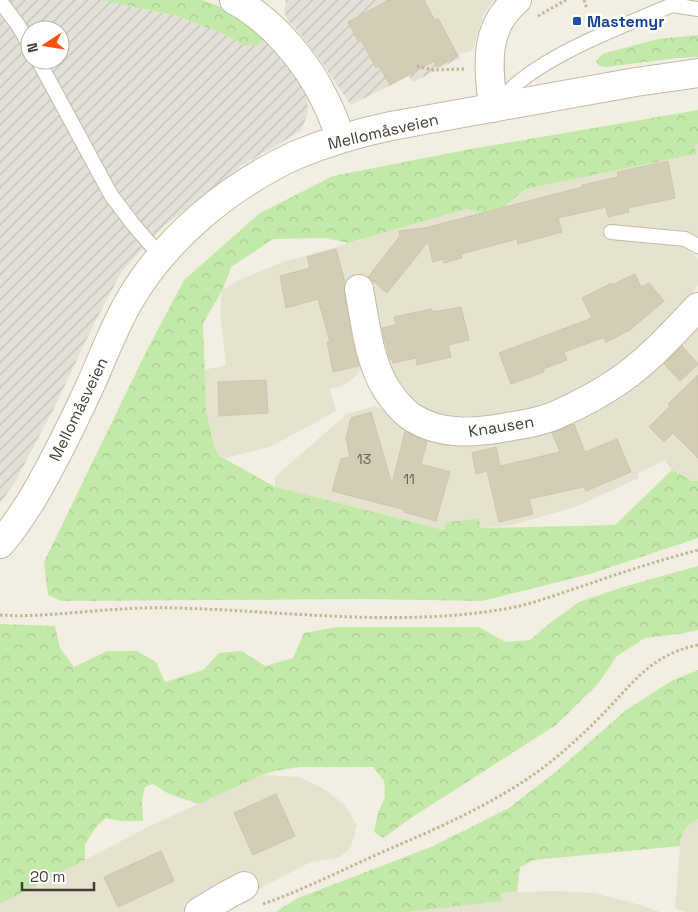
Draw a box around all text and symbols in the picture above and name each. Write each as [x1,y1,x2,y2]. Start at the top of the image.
place label: Mastemyr [587,11,665,32]
marker: Mastemyr [571,15,583,27]
north arrow [20,20,70,70]
text: N [23,41,42,54]
street label: Mellomåsveien [326,109,441,154]
street label: Mellomåsveien [44,354,113,465]
street label: Knausen [467,411,535,442]
house number: 13 [357,450,371,468]
house number: 11 [403,470,415,488]
scale bar [22,860,95,892]
text: 20 m [30,867,65,886]

